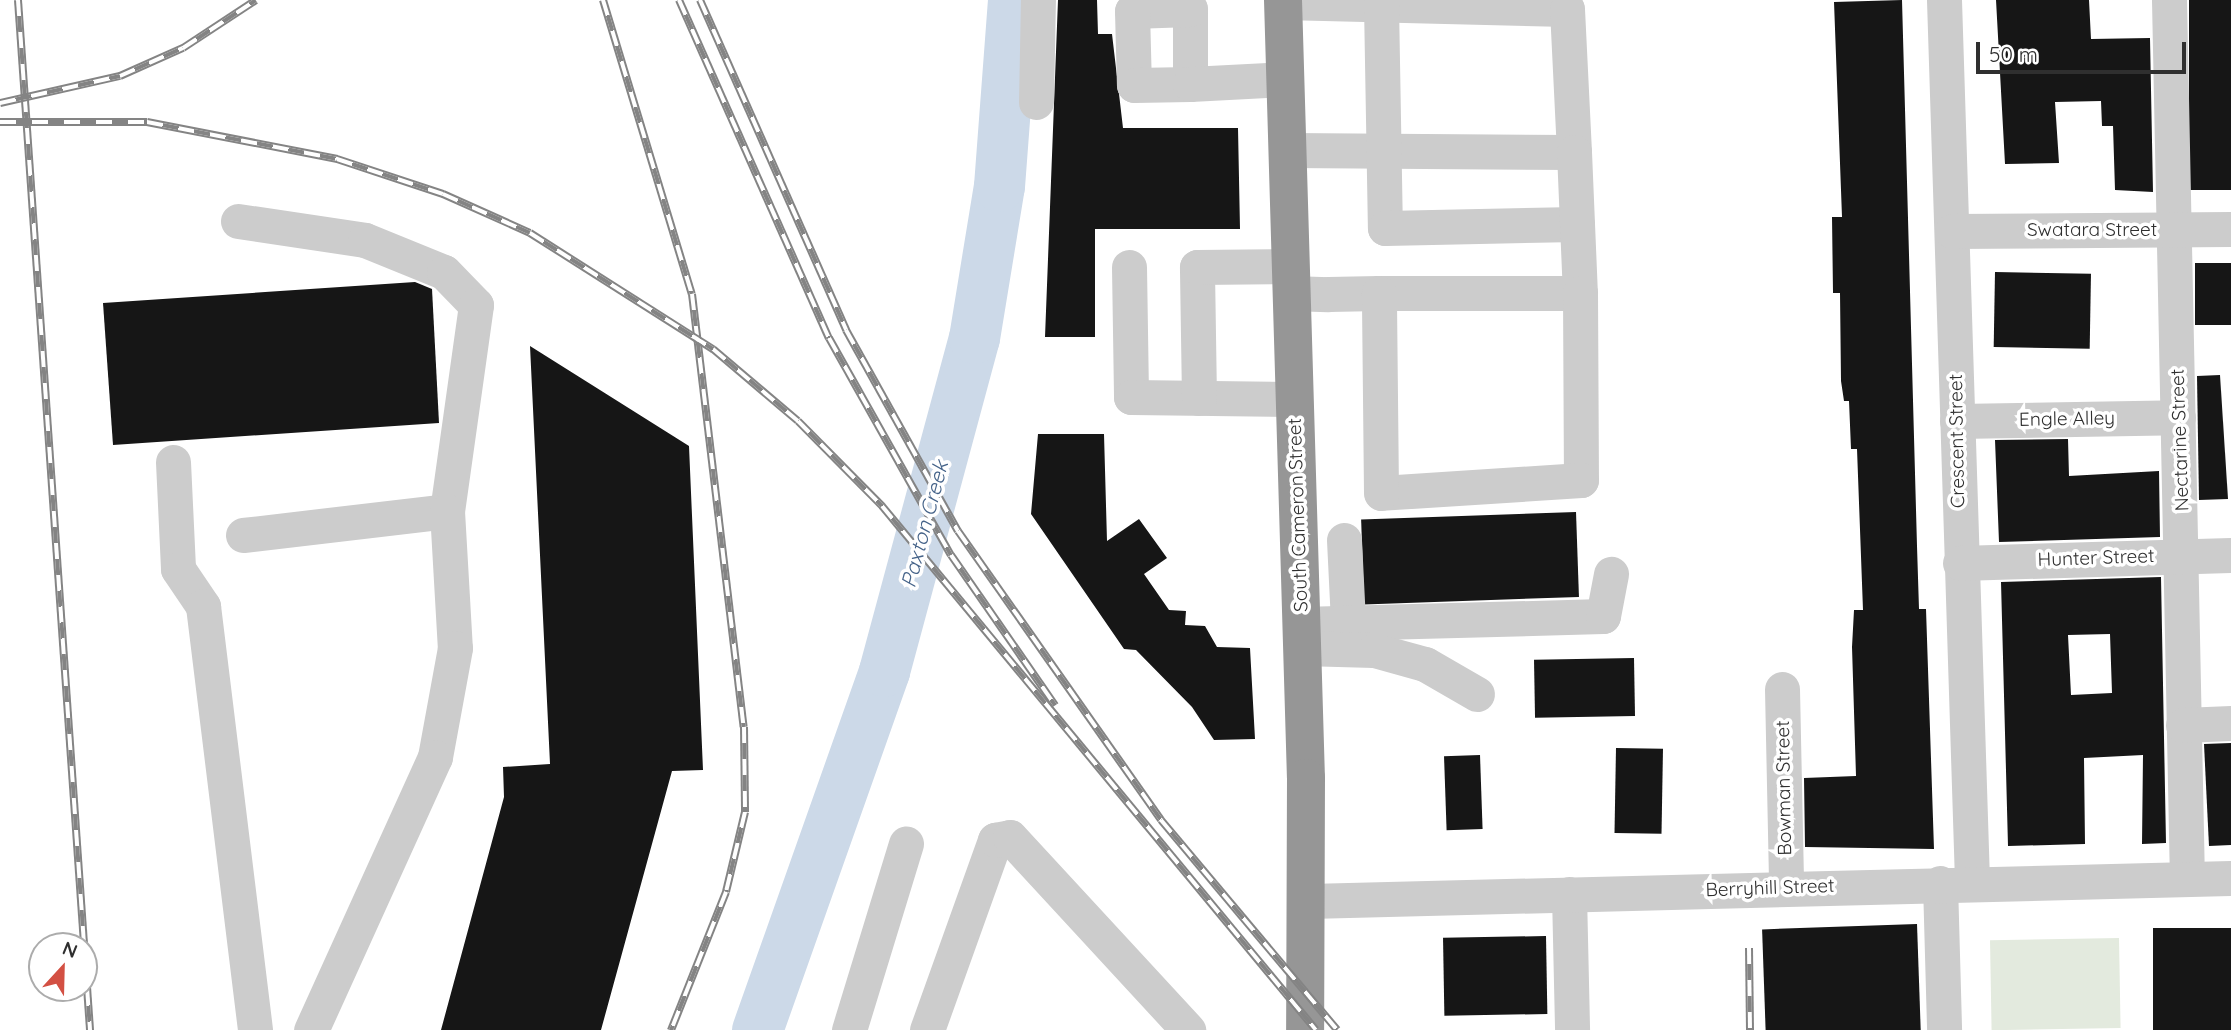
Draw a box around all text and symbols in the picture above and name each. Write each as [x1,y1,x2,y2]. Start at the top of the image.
scale bar [1979,28,2189,72]
text: 50 m [1989,41,2038,67]
street label: Swatara Street [2027,219,2157,241]
street label: Nectarine Street [2166,368,2194,512]
street label: Crescent Street [1944,374,1970,508]
street label: Engle Alley [2019,407,2115,431]
street label: South Cameron Street [1283,418,1313,612]
water label: Paxton Creek [895,458,953,590]
street label: Hunter Street [2037,545,2155,571]
street label: Bowman Street [1771,720,1797,856]
street label: Berryhill Street [1705,874,1835,902]
north arrow [28,932,98,1002]
text: N [59,936,81,963]

